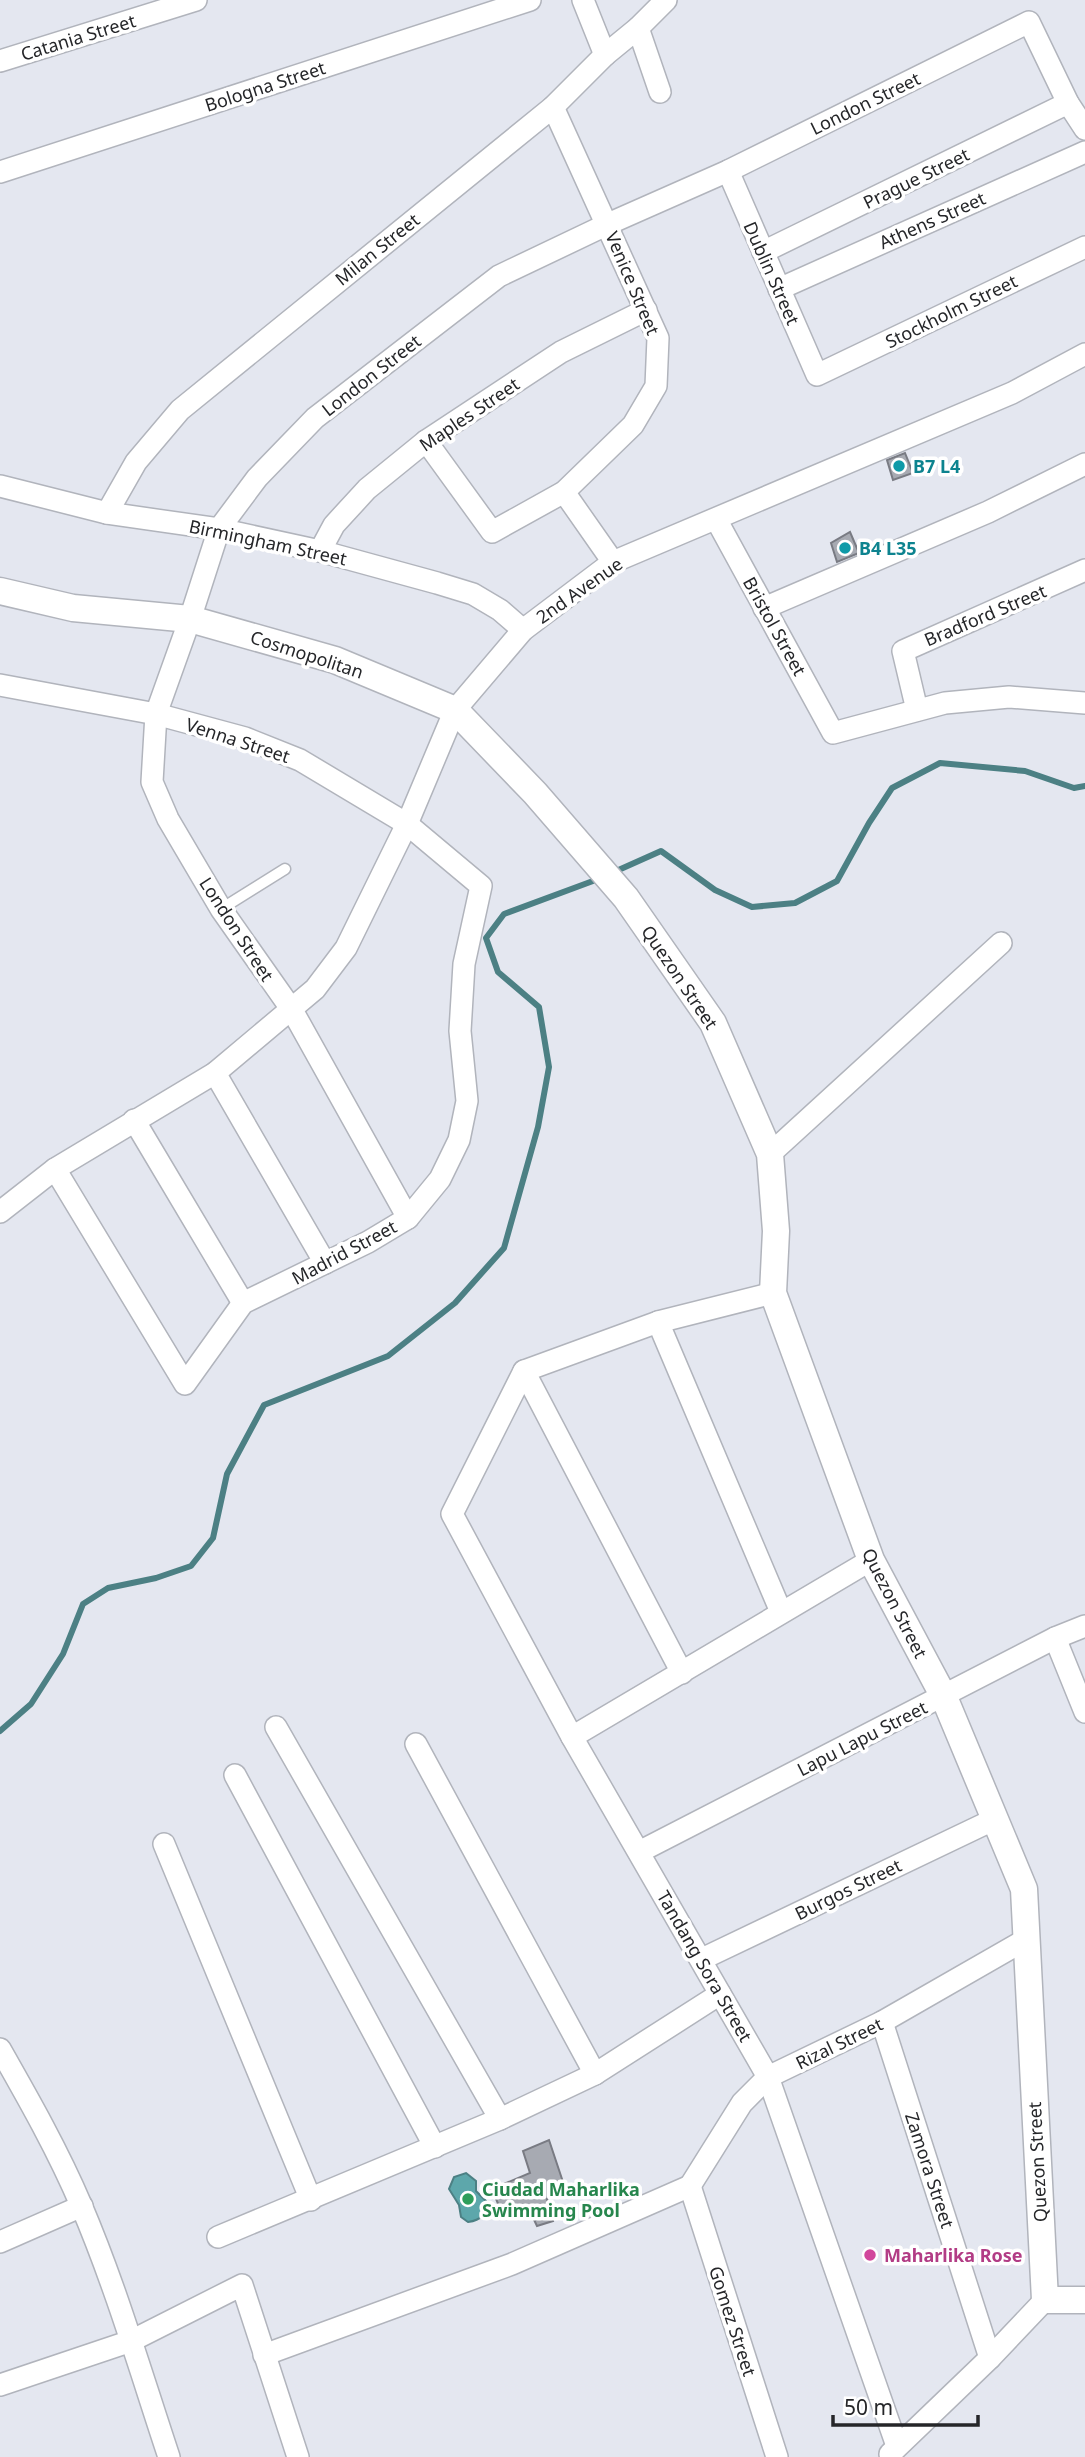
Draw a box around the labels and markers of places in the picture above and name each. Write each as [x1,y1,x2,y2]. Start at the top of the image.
place label: B7 L4 [913,454,960,478]
marker: B7 L4 [891,458,907,474]
place label: B4 L35 [859,536,917,560]
marker: B4 L35 [837,540,853,556]
place label: Ciudad Maharlika Swimming Pool [482,2177,640,2222]
marker: Ciudad Maharlika Swimming Pool [460,2191,476,2207]
place label: Maharlika Rose [884,2243,1023,2267]
marker: Maharlika Rose [862,2247,878,2263]

